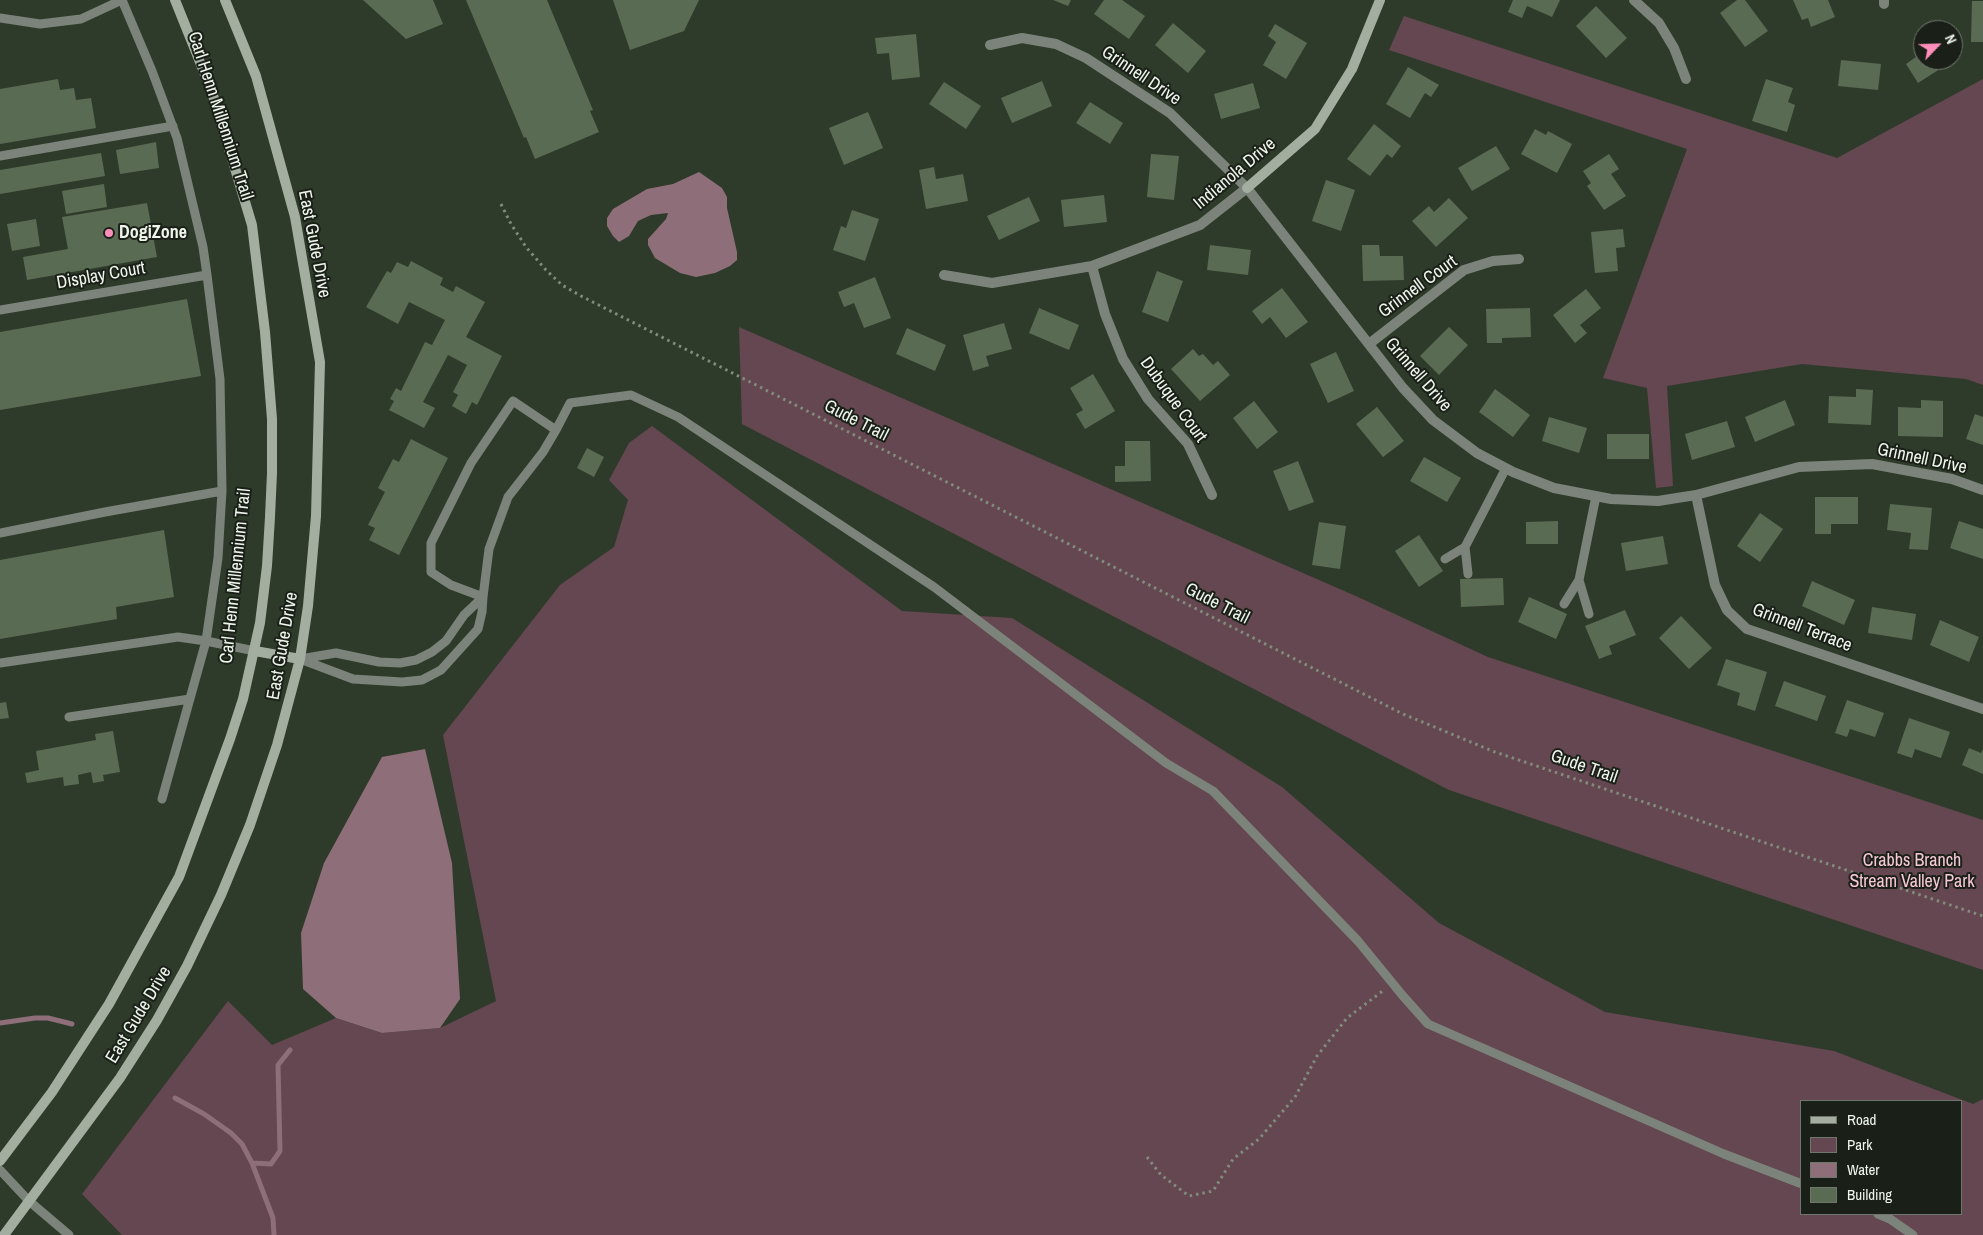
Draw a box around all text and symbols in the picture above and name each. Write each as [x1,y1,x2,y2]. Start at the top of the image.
north arrow [1913,20,1963,70]
street label: Carl Henn Millennium Trail [183,29,257,203]
text: N [1941,32,1961,47]
street label: Grinnell Drive [1097,42,1185,110]
street label: Indianola Drive [1190,134,1280,214]
street label: East Gude Drive [293,188,335,300]
place label: DogiZone [119,222,187,244]
marker: DogiZone [103,227,115,239]
street label: Grinnell Court [1374,251,1462,323]
street label: Display Court [55,258,147,294]
street label: Grinnell Drive [1380,334,1456,416]
street label: Dubuque Court [1135,353,1211,447]
street label: Gude Trail [820,396,892,446]
street label: Grinnell Drive [1875,439,1969,479]
street label: Carl Henn Millennium Trail [216,487,256,665]
street label: Gude Trail [1181,579,1253,629]
street label: East Gude Drive [263,590,303,702]
street label: Grinnell Terrace [1749,599,1855,657]
street label: Gude Trail [1548,746,1620,788]
park label: Crabbs Branch Stream Valley Park [1849,850,1975,892]
street label: East Gude Drive [102,963,176,1067]
legend [1800,1100,1963,1215]
text: Road [1847,1109,1876,1130]
text: Park [1847,1134,1872,1155]
text: Water [1847,1159,1879,1180]
text: Building [1847,1184,1892,1205]

